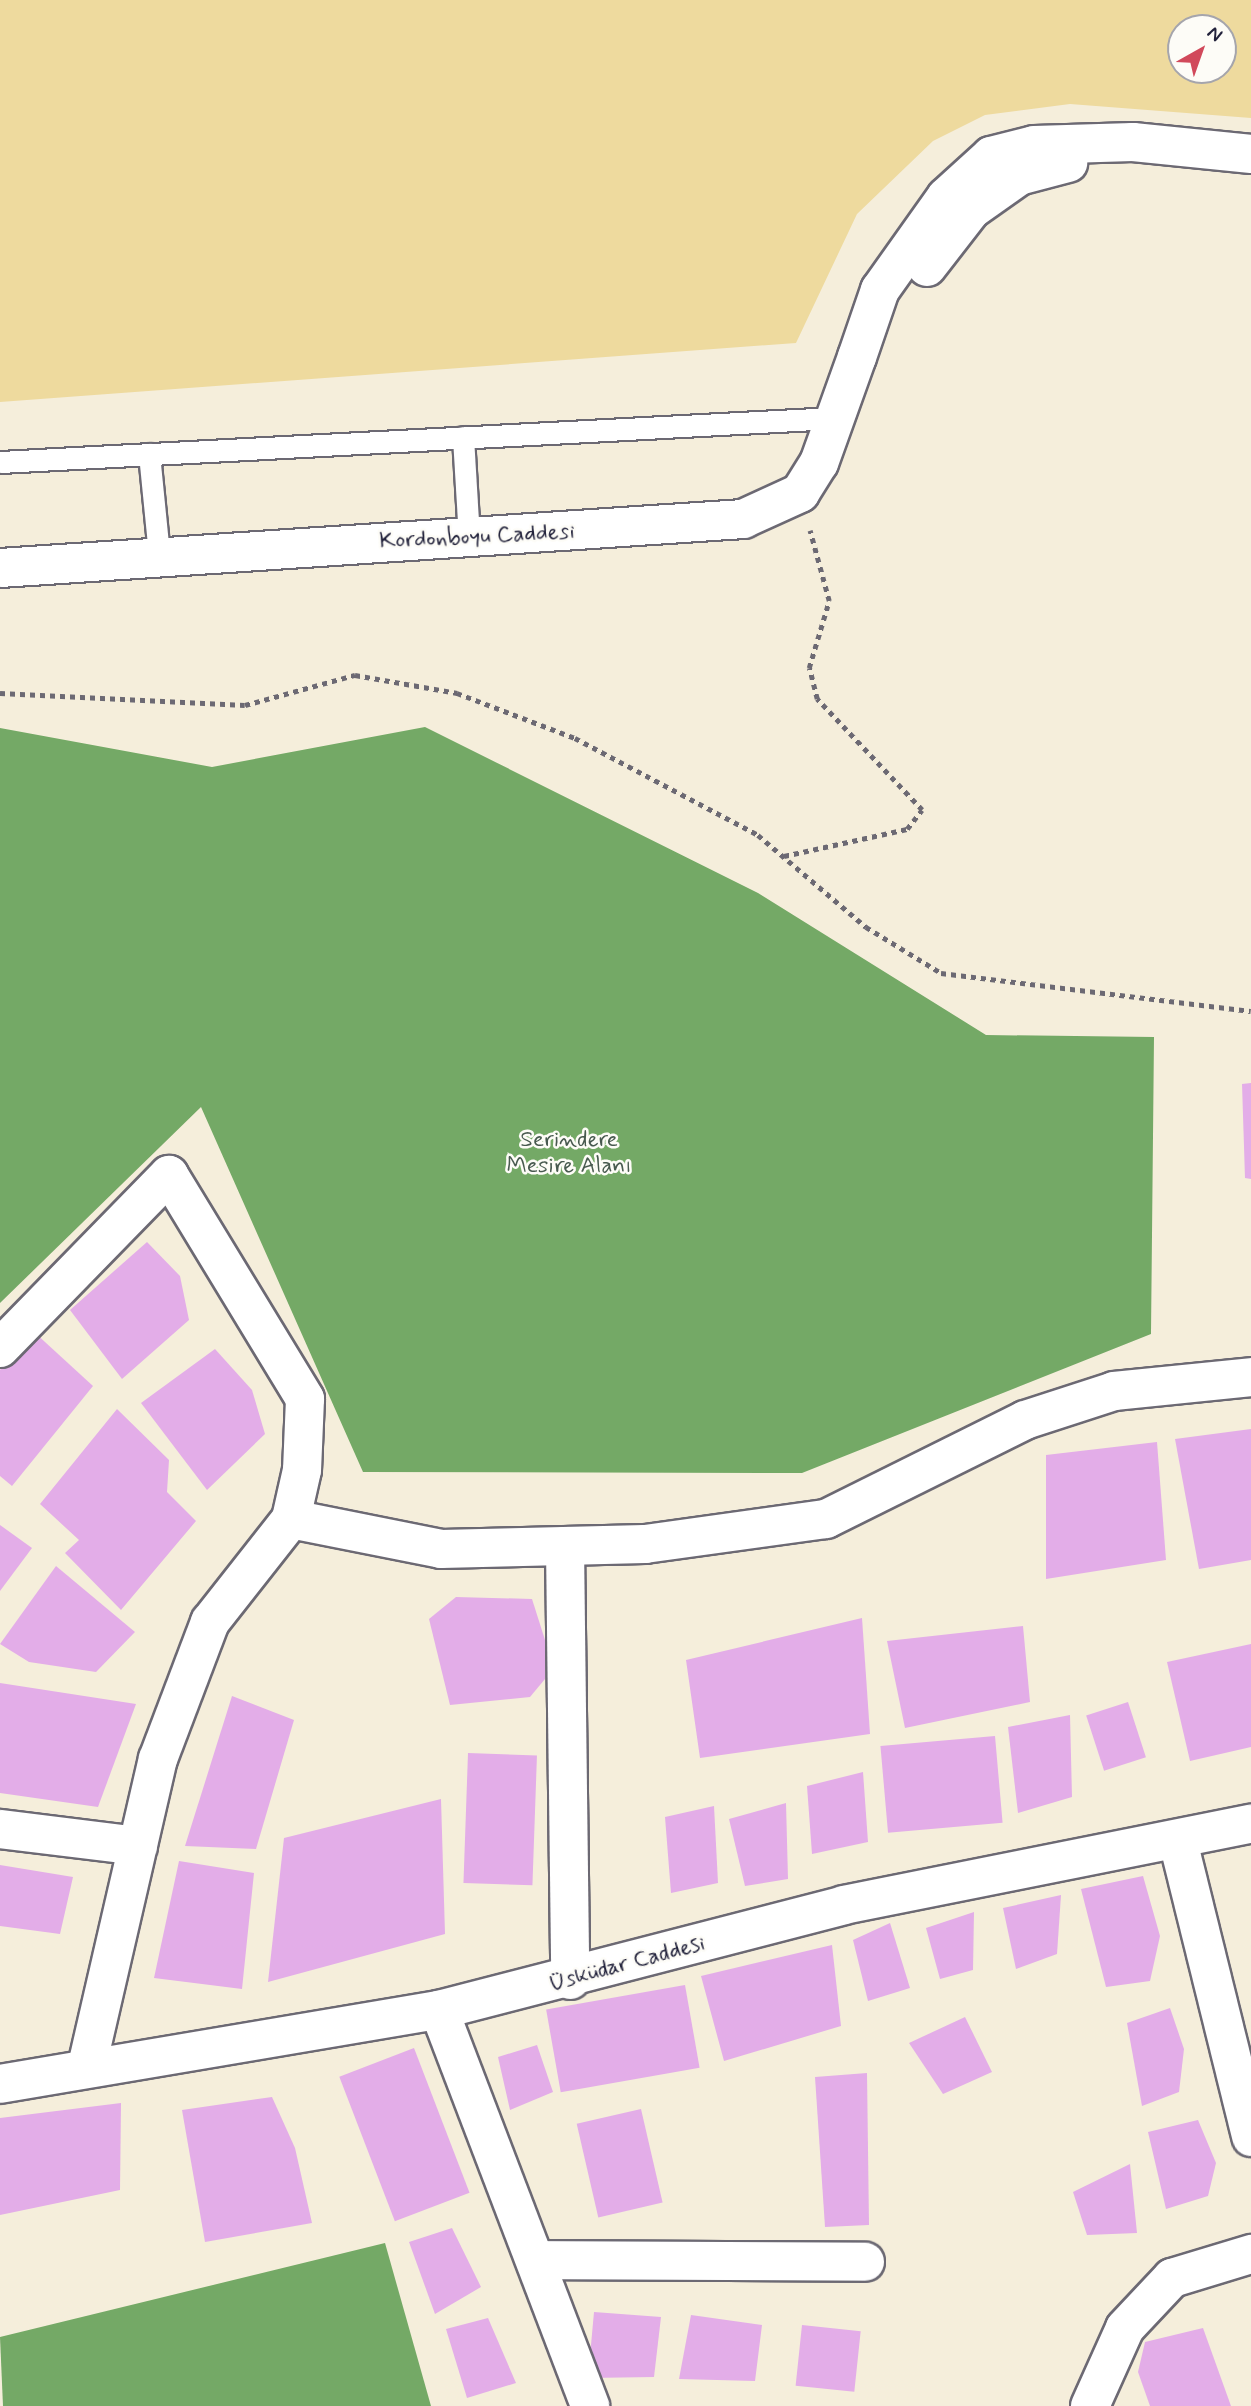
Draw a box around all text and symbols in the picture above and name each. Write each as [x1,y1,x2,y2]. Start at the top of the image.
north arrow [1167,14,1237,84]
text: N [1202,20,1227,48]
street label: Kordonboyu Caddesi [378,518,576,556]
park label: Serindere Mesire Alanı [506,1126,632,1180]
street label: Üsküdar Caddesi [543,1929,711,1999]

